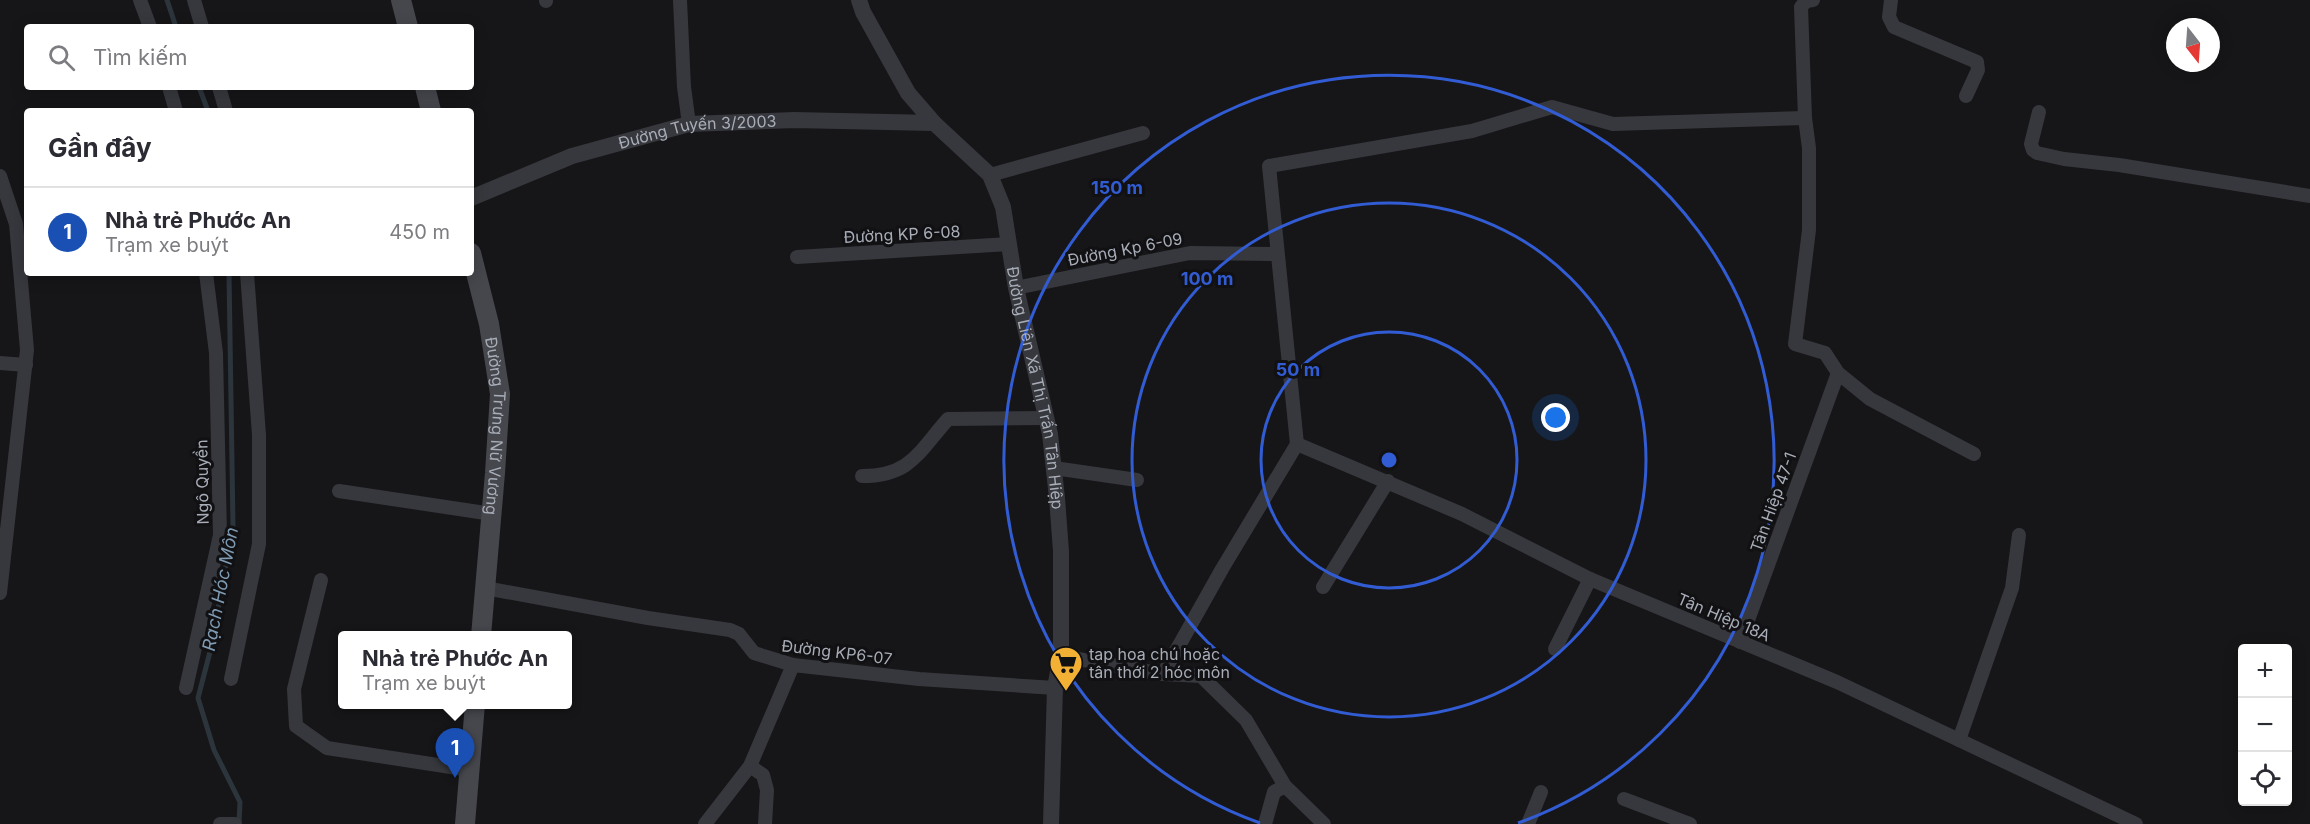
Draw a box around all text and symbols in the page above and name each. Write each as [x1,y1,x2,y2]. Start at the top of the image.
north arrow [2166,18,2220,72]
search box [24,24,474,90]
icon: search [45,41,78,74]
text: Tìm kiếm [93,44,188,70]
street label: Đường Tuyến 3/2003 [616,111,777,153]
text: Gần đây [48,132,152,163]
text: 150 m [1091,177,1143,198]
text: Nhà trẻ Phước An [105,207,291,233]
text: 1 [63,220,72,244]
text: 450 m [389,220,450,244]
street label: Đường KP 6-08 [843,221,961,247]
street label: Đường Kp 6-09 [1066,228,1184,270]
text: Trạm xe buýt [105,233,229,257]
street label: Đường Liên Xã Thị Trấn Tân Hiệp [1003,265,1068,510]
text: 100 m [1181,268,1233,289]
street label: Đường Trưng Nữ Vương [481,335,510,516]
text: 50 m [1276,359,1320,380]
your location [1541,403,1570,432]
street label: Ngô Quyền [191,439,213,525]
street label: Tân Hiệp 47-1 [1746,449,1800,555]
centre of rings [1379,450,1399,470]
water label: Rạch Hóc Môn [198,525,242,653]
street label: Tân Hiệp 18A [1675,588,1773,646]
popup [338,631,572,709]
street label: Đường KP6-07 [781,635,893,669]
place label: tap hoa chú hoặc tân thới 2 hóc môn [1089,644,1230,682]
map controls [2238,644,2292,806]
button: + [2238,644,2292,698]
text: Nhà trẻ Phước An [362,645,548,671]
supermarket icon: tap hoa chú hoặc tân thới 2 hóc môn [1048,645,1084,692]
text: Trạm xe buýt [362,671,485,695]
button: − [2238,698,2292,752]
pin: 1 [436,728,474,778]
button: locate [2238,752,2292,806]

